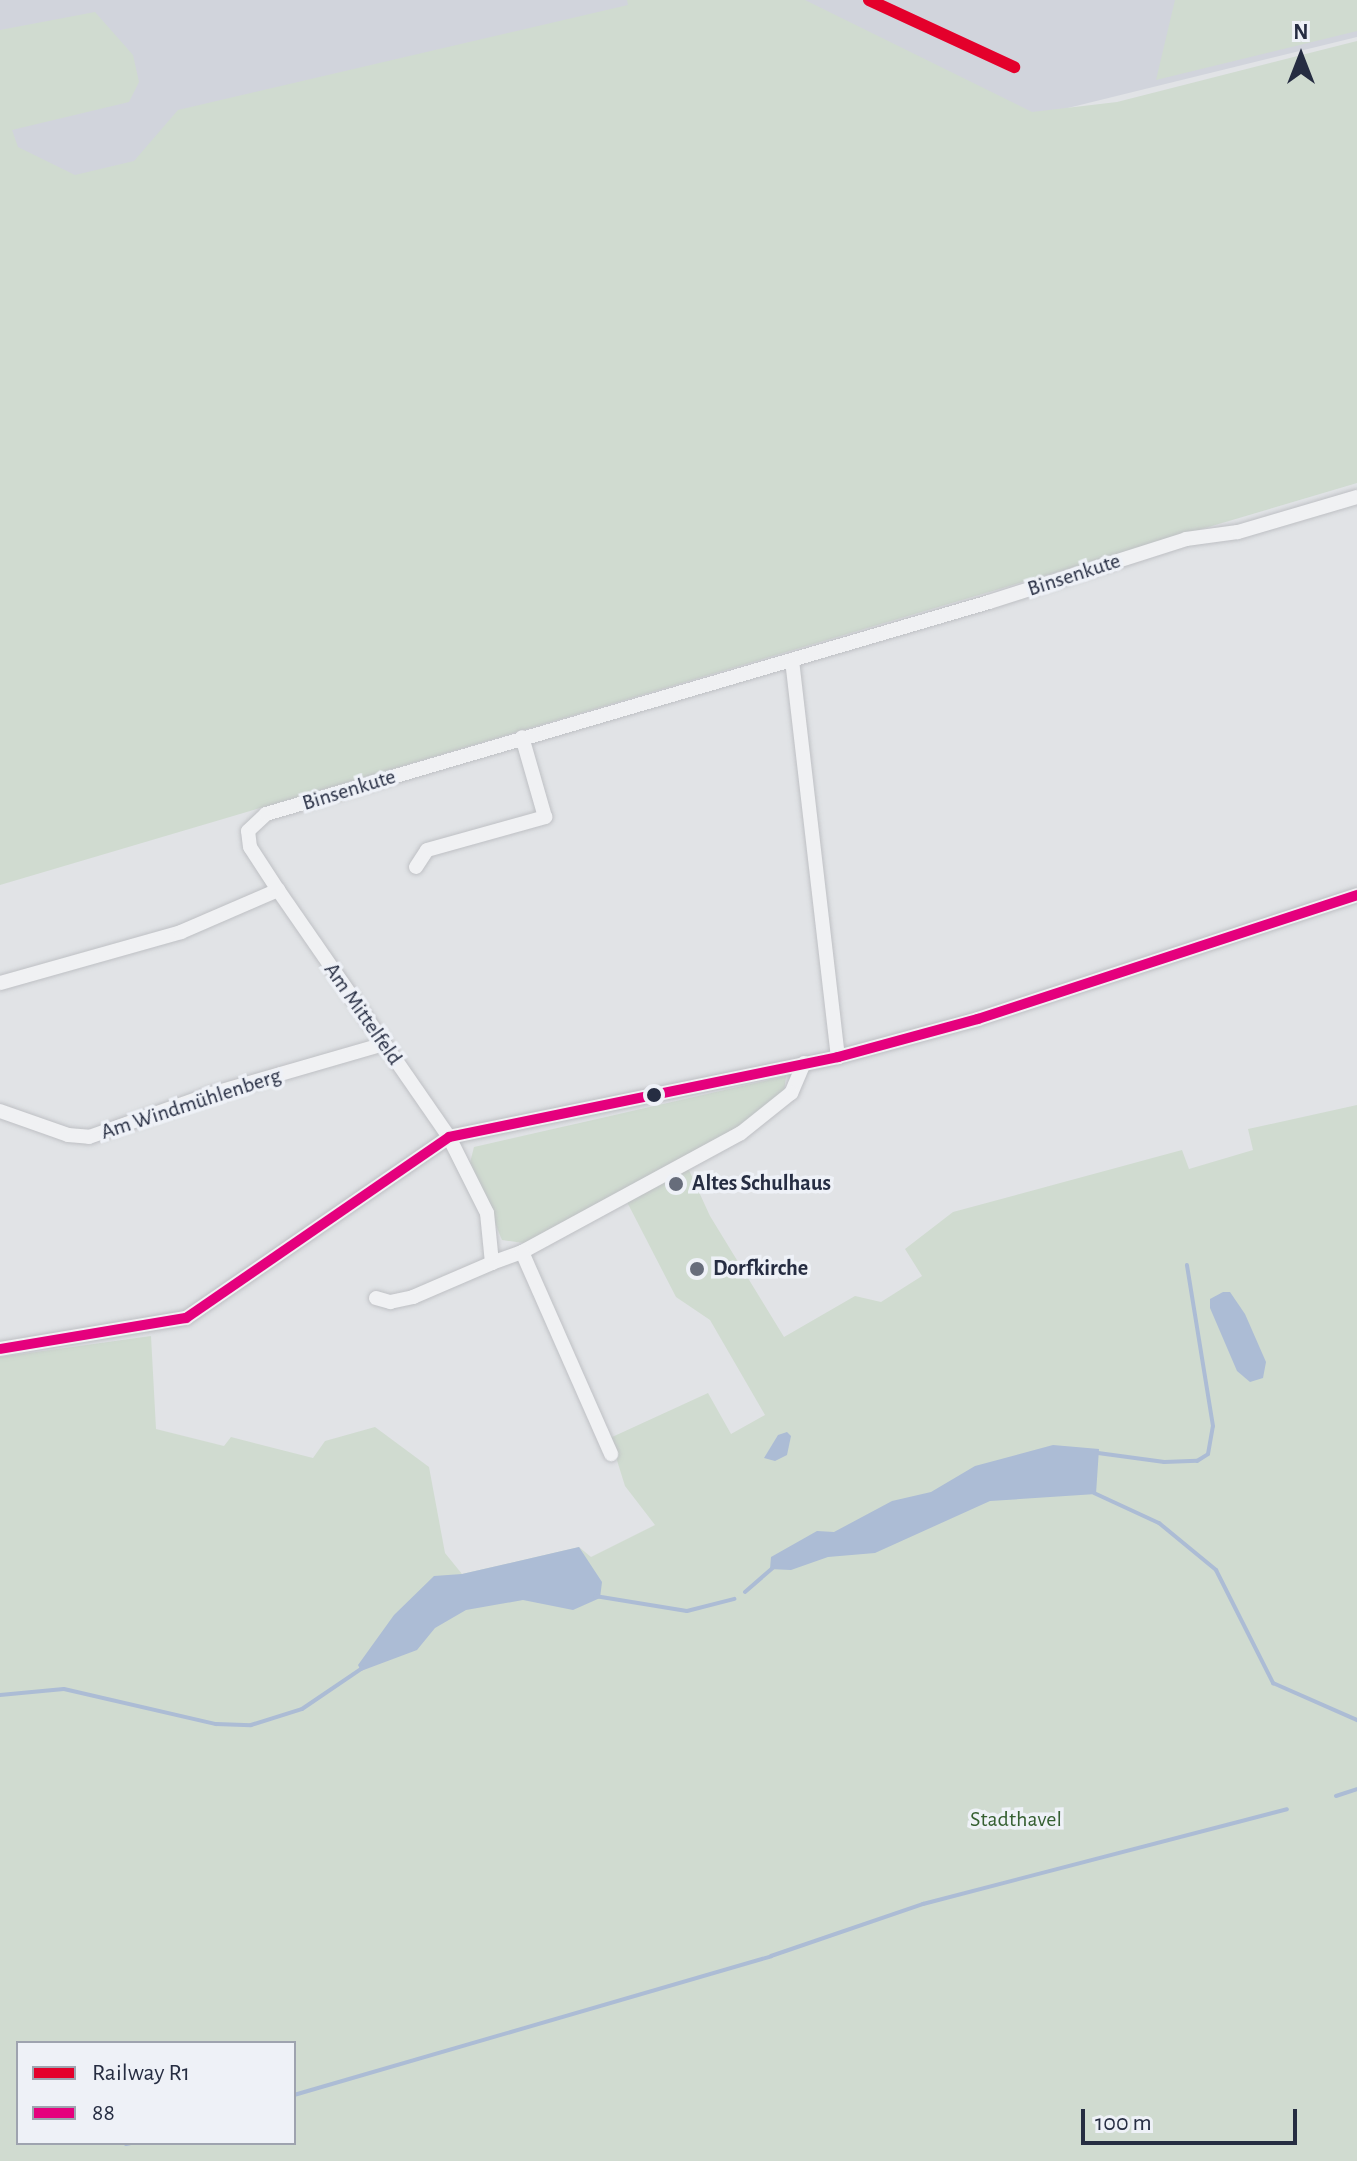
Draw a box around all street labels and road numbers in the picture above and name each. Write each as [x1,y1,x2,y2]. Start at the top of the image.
street label: Binsenkute [1024,548,1124,602]
street label: Binsenkute [299,763,399,817]
street label: Am Mittelfeld [318,958,408,1070]
street label: Am Windmühlenberg [98,1062,284,1146]

